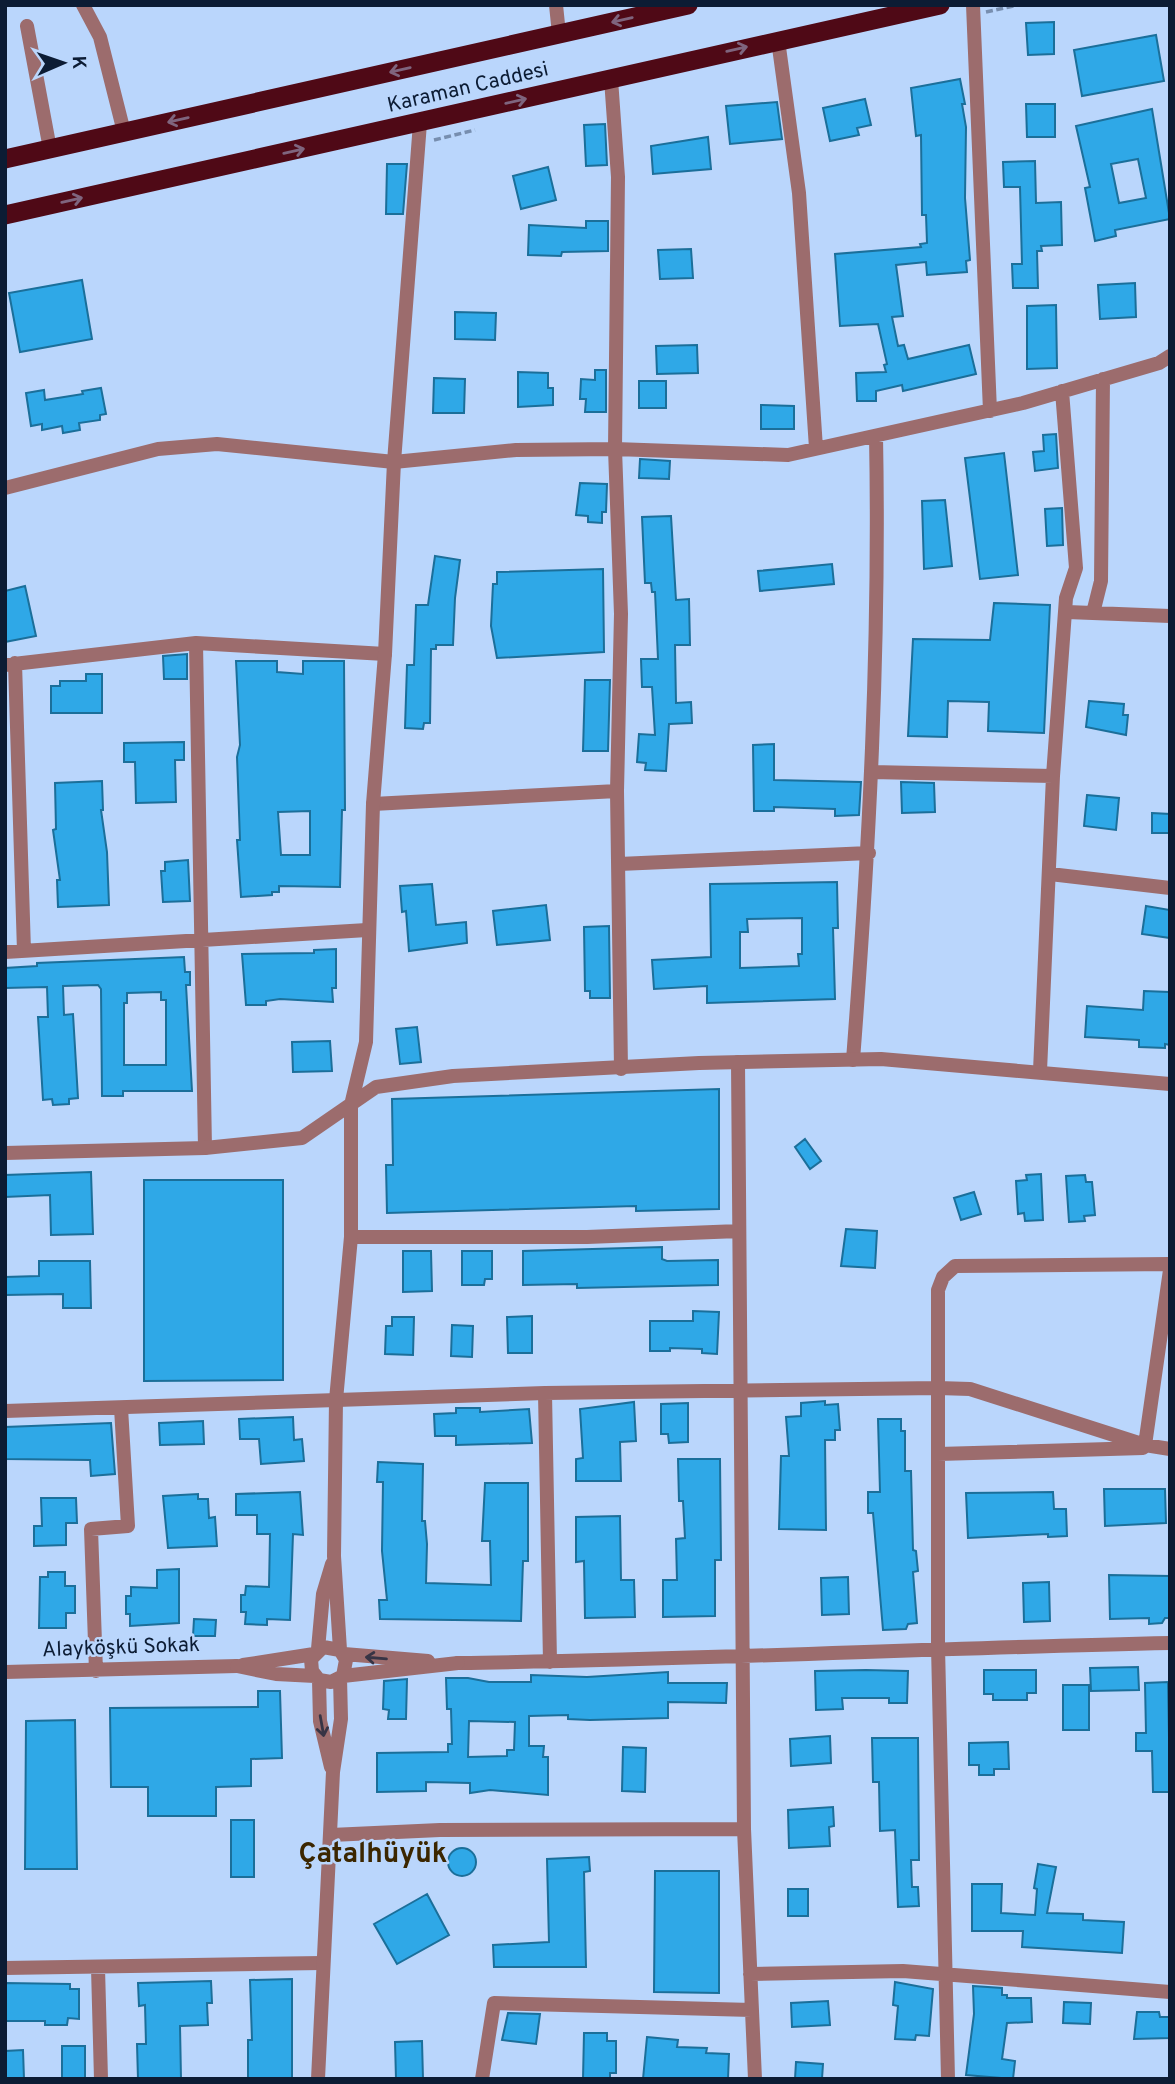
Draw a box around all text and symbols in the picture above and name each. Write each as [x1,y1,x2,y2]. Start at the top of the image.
one-way arrow [611,14,634,28]
north arrow [28,28,98,98]
one-way arrow [725,42,748,55]
text: K [66,55,90,70]
street label: Karaman Caddesi [385,56,551,120]
one-way arrow [389,64,412,77]
one-way arrow [504,93,527,107]
one-way arrow [167,114,190,127]
one-way arrow [282,143,305,157]
one-way arrow [60,193,83,207]
street label: Alayköşkü Sokak [42,1632,200,1664]
one-way arrow [366,1651,388,1664]
one-way arrow [316,1714,329,1737]
district label: Çatalhüyük [299,1837,447,1873]

